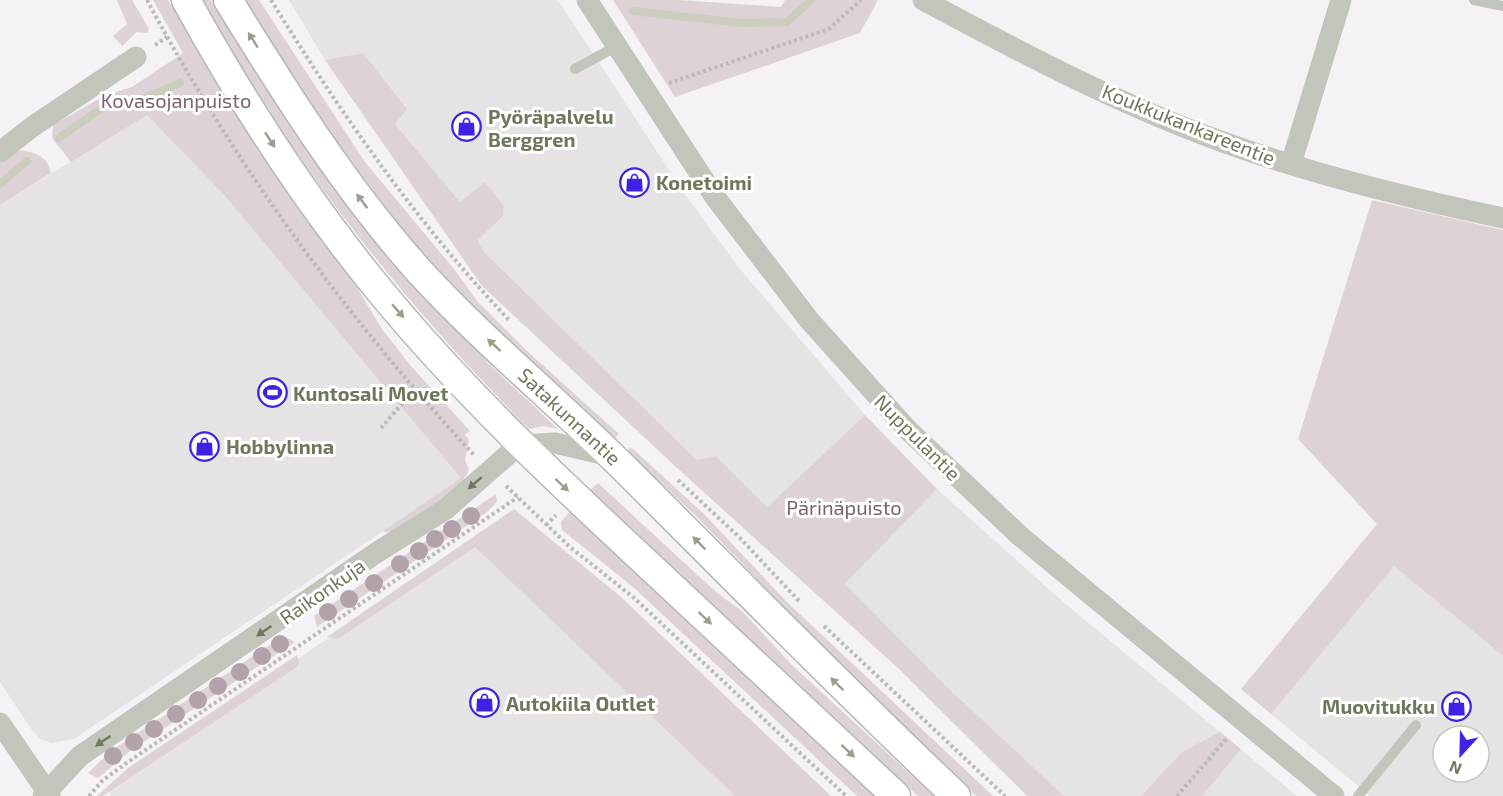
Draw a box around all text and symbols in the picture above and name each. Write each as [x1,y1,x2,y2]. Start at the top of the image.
one-way arrow [247,32,258,48]
street label: Koukkukankareentie [1099,78,1279,170]
park label: Kovasojanpuisto [101,88,251,112]
place label: Pyöräpalvelu Berggren [488,104,614,151]
shop icon: Pyöräpalvelu Berggren [451,111,483,143]
one-way arrow [265,132,276,148]
shop icon: Konetoimi [619,166,651,198]
place label: Konetoimi [656,170,752,194]
one-way arrow [357,194,369,209]
one-way arrow [391,303,404,318]
one-way arrow [486,338,501,352]
street label: Satakunnantie [514,362,626,470]
sports icon: Kuntosali Movet [256,377,288,409]
place label: Kuntosali Movet [293,381,448,405]
street label: Nuppulantie [870,389,966,485]
shop icon: Hobbylinna [189,430,221,462]
place label: Hobbylinna [226,434,334,459]
one-way arrow [467,477,483,490]
one-way arrow [554,478,569,491]
park label: Pärinäpuisto [786,495,902,519]
one-way arrow [692,536,706,550]
street label: Raikonkuja [275,553,369,629]
one-way arrow [697,611,712,624]
one-way arrow [256,625,272,636]
one-way arrow [830,677,844,691]
shop icon: Autokiila Outlet [469,687,501,719]
shop icon: Muovitukku [1440,690,1472,722]
place label: Autokiila Outlet [506,691,655,715]
place label: Muovitukku [1322,694,1435,718]
north arrow [1431,724,1491,784]
one-way arrow [95,735,111,747]
one-way arrow [840,744,855,758]
text: N [1446,757,1464,779]

